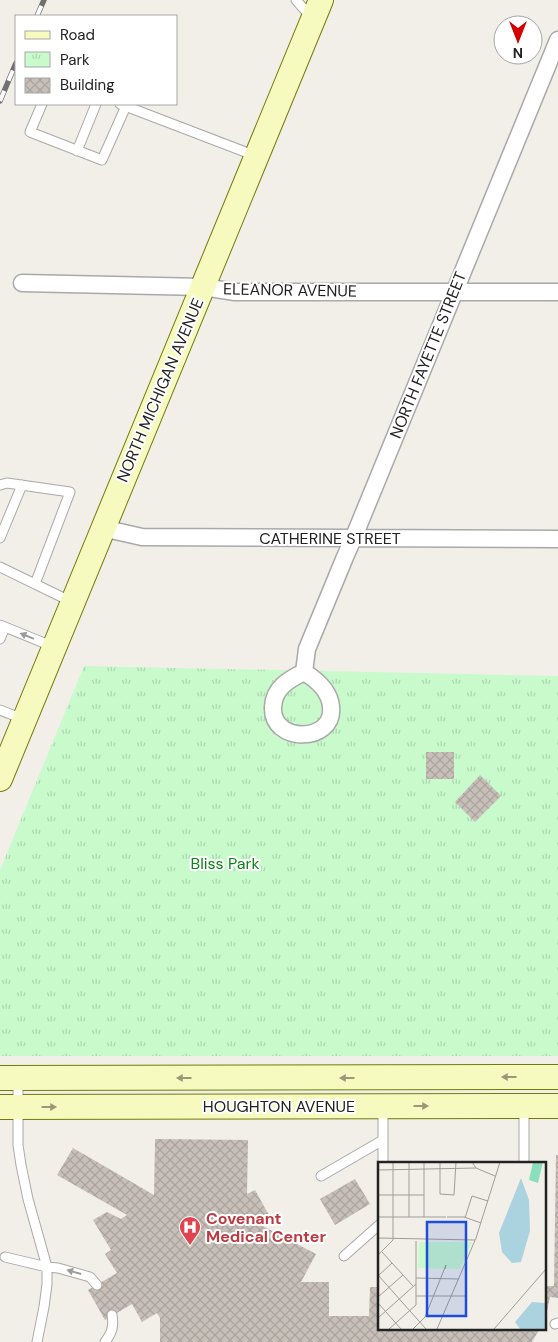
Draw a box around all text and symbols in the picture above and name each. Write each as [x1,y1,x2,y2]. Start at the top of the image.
legend [15,15,178,105]
north arrow [493,15,543,65]
text: Road [60,25,95,45]
text: N [513,44,523,62]
text: Park [60,50,90,70]
text: Building [60,75,115,95]
street label: NORTH FAYETTE STREET [385,269,471,441]
street label: ELEANOR AVENUE [223,278,357,302]
street label: NORTH MICHIGAN AVENUE [112,295,208,485]
street label: CATHERINE STREET [259,528,401,549]
one-way arrow [19,632,34,640]
park label: Bliss Park [191,853,259,874]
one-way arrow [501,1073,517,1081]
one-way arrow [176,1074,192,1082]
one-way arrow [339,1074,355,1082]
street label: HOUGHTON AVENUE [203,1096,355,1117]
one-way arrow [413,1102,429,1110]
one-way arrow [41,1103,57,1111]
inset map [378,1162,546,1330]
place label: Covenant Medical Center [206,1208,326,1247]
hospital icon: Covenant Medical Center [178,1215,202,1246]
one-way arrow [66,1268,81,1276]

